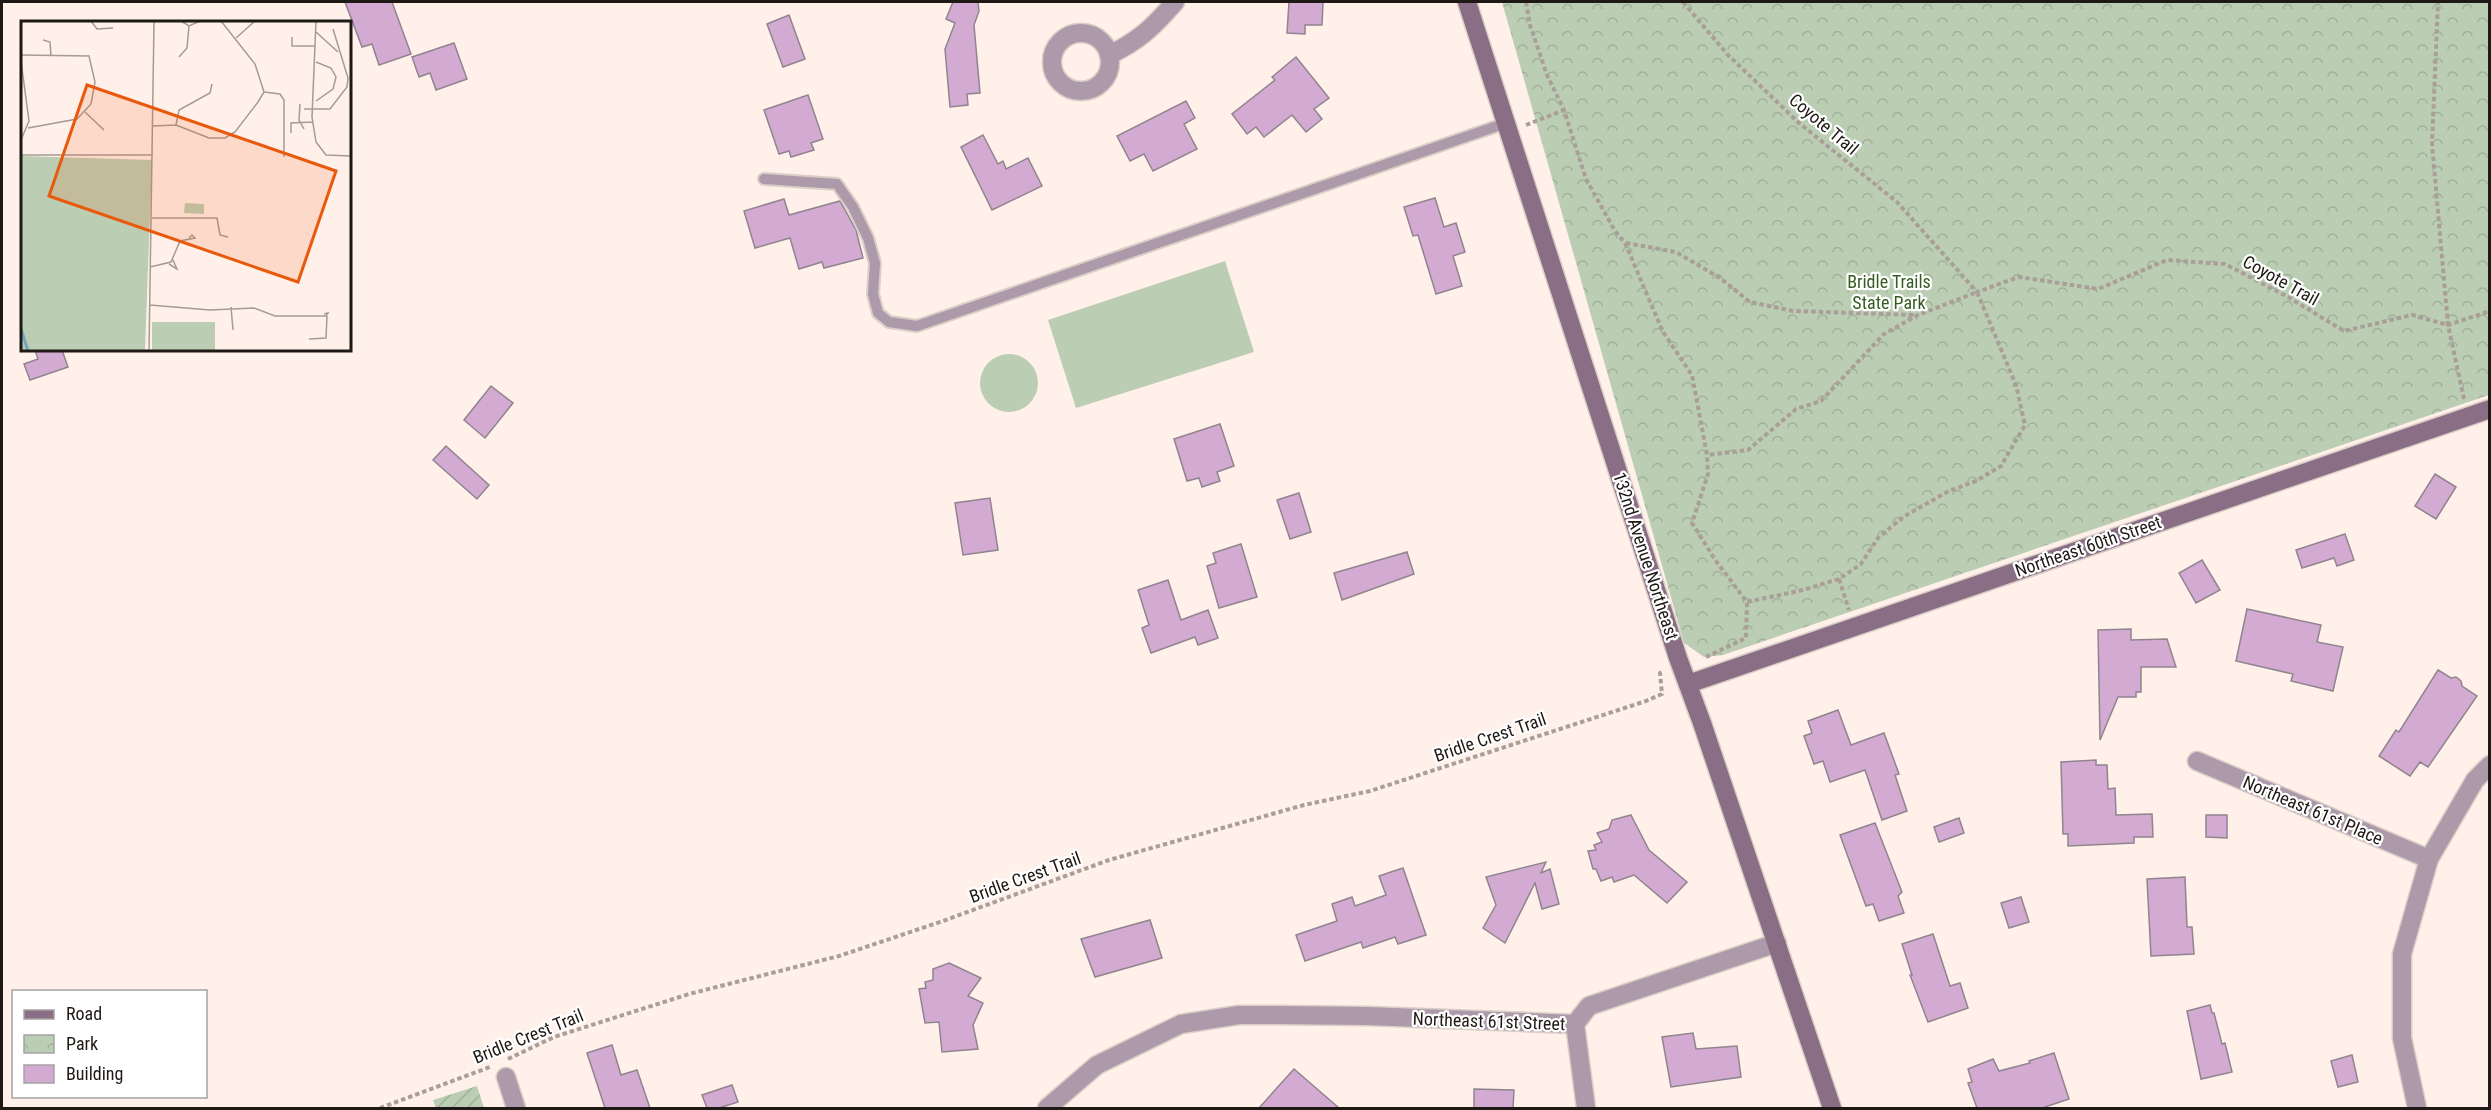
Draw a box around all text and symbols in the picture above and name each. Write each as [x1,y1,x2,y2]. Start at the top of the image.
inset map [21,21,351,351]
street label: Coyote Trail [1785,89,1863,159]
street label: Coyote Trail [2239,251,2323,309]
park label: Bridle Trails State Park [1847,271,1931,313]
street label: 132nd Avenue Northeast [1609,469,1683,643]
street label: Northeast 60th Street [2012,511,2164,581]
street label: Bridle Crest Trail [1431,708,1549,766]
street label: Northeast 61st Place [2240,771,2386,849]
street label: Bridle Crest Trail [966,847,1084,907]
legend [12,990,207,1098]
text: Road [66,1003,102,1024]
street label: Bridle Crest Trail [470,1004,586,1068]
street label: Northeast 61st Street [1412,1008,1566,1034]
text: Park [66,1033,98,1054]
text: Building [66,1063,123,1084]

